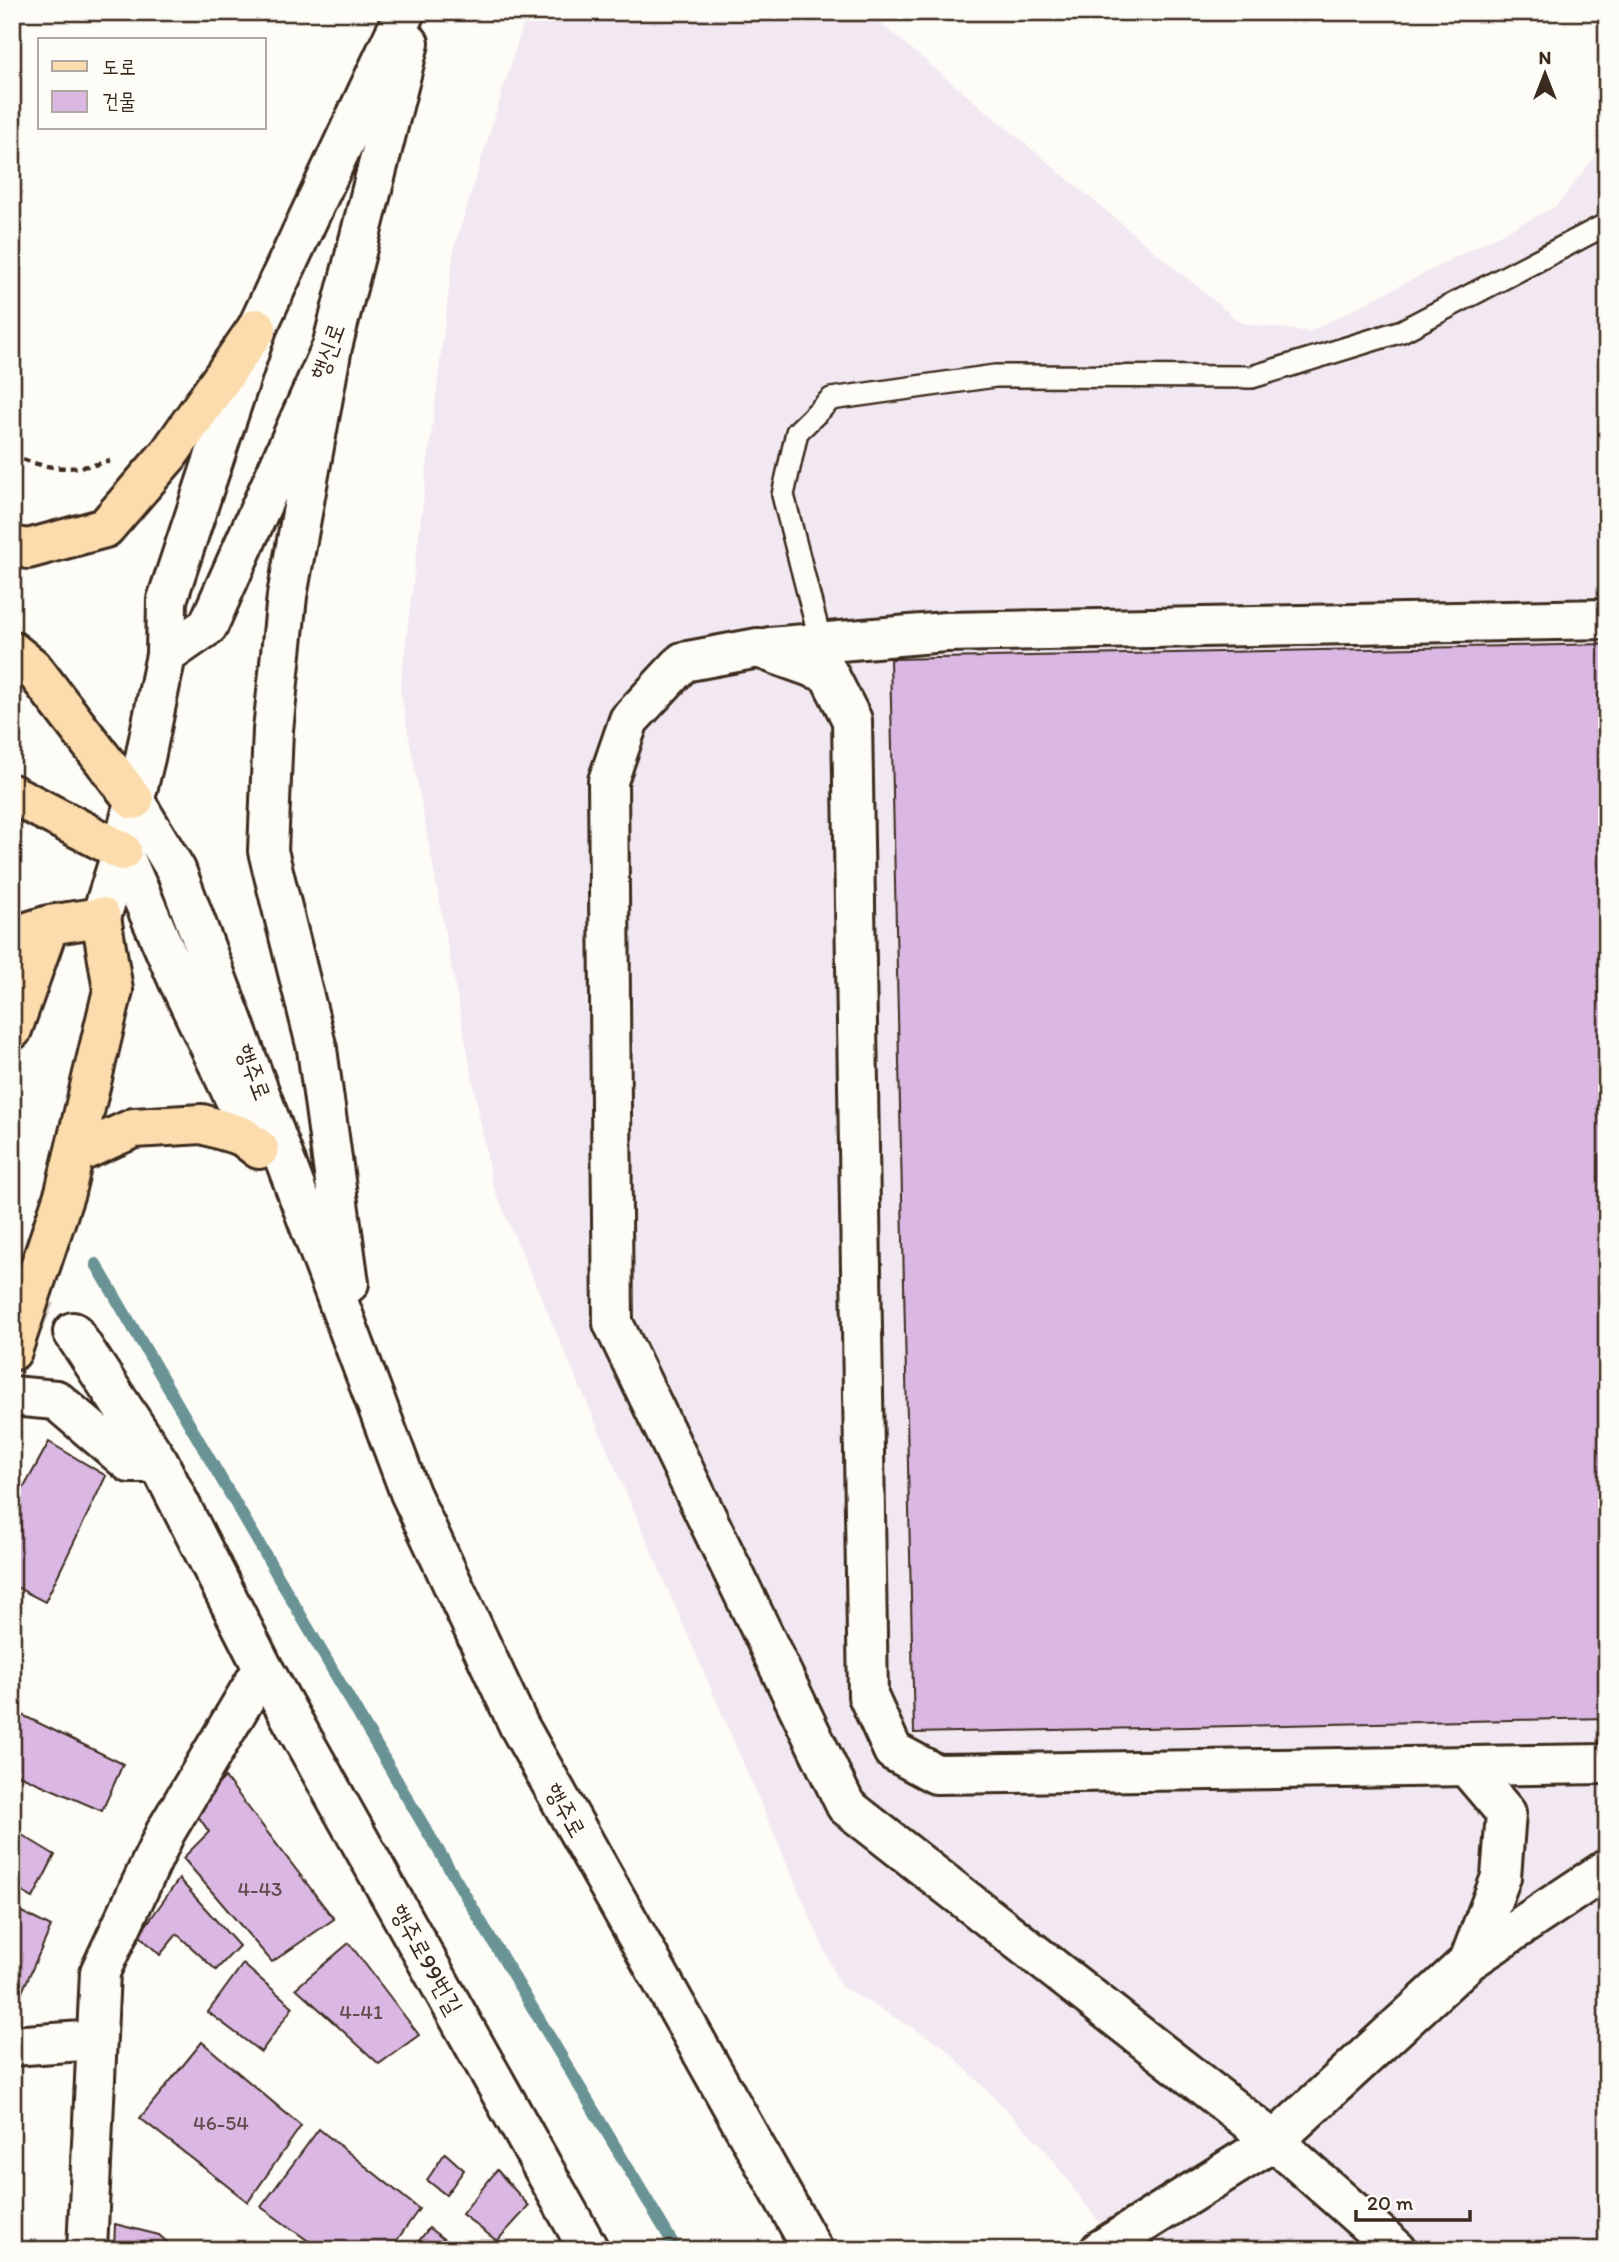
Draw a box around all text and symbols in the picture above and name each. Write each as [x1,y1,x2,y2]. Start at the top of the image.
legend [38,38,266,130]
north arrow [1510,38,1580,108]
text: N [1539,46,1551,69]
text: 도로 [102,54,136,79]
text: 건물 [102,88,136,113]
street label: 행신로 [303,319,351,383]
street label: 행주로 [230,1040,278,1104]
street label: 행주로 [539,1778,593,1842]
house number: 4-43 [237,1876,283,1901]
street label: 행주로99번길 [385,1899,469,2019]
house number: 4-41 [339,1999,383,2024]
house number: 46-54 [193,2110,249,2135]
scale bar [1356,2178,1470,2222]
text: 20 m [1367,2190,1414,2215]

